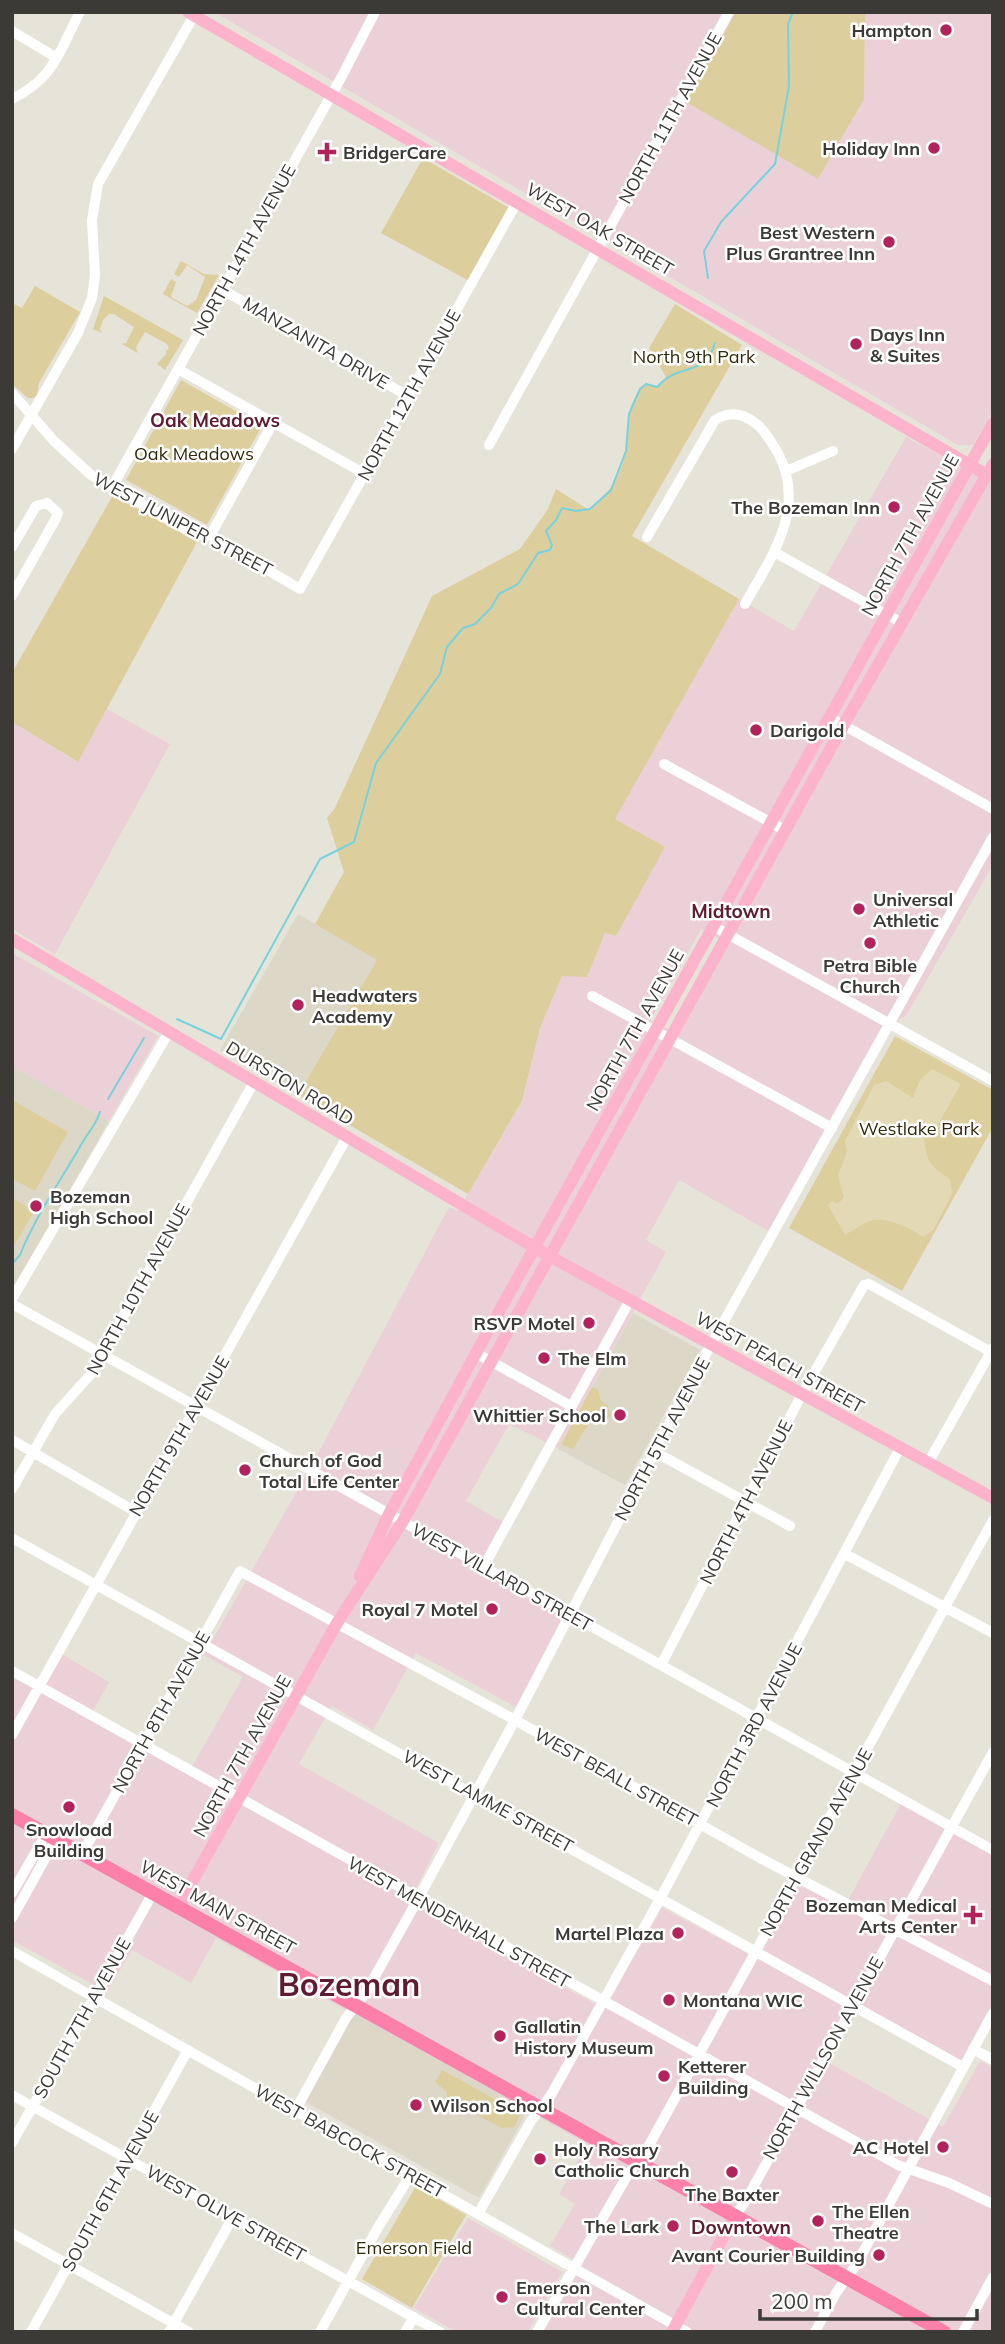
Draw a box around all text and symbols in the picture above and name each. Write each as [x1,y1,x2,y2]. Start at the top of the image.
place label: Hampton [851,19,932,42]
marker: Hampton [938,22,954,38]
street label: NORTH 11TH AVENUE [613,28,727,208]
place label: Holiday Inn [822,137,920,160]
marker: Holiday Inn [926,140,942,156]
place label: BridgerCare [343,141,447,164]
marker: BridgerCare [317,142,337,162]
street label: NORTH 14TH AVENUE [187,160,301,340]
street label: WEST OAK STREET [522,178,678,281]
place label: Best Western Plus Grantree Inn [726,221,875,265]
marker: Best Western Plus Grantree Inn [881,234,897,250]
street label: MANZANITA DRIVE [239,292,393,394]
street label: NORTH 12TH AVENUE [352,305,466,485]
place label: Days Inn & Suites [870,323,945,367]
marker: Days Inn & Suites [848,336,864,352]
park label: North 9th Park [633,345,756,368]
district label: Oak Meadows [150,408,280,432]
park label: Oak Meadows [134,442,254,465]
street label: NORTH 7TH AVENUE [856,450,964,620]
street label: WEST JUNIPER STREET [89,467,277,581]
place label: The Bozeman Inn [731,496,880,519]
marker: The Bozeman Inn [886,499,902,515]
place label: Darigold [770,719,844,742]
marker: Darigold [748,722,764,738]
place label: Universal Athletic [873,888,953,932]
district label: Midtown [691,899,771,923]
marker: Universal Athletic [851,901,867,917]
marker: Petra Bible Church [862,935,878,951]
street label: NORTH 7TH AVENUE [581,945,689,1115]
place label: Petra Bible Church [823,954,917,998]
place label: Headwaters Academy [312,984,418,1028]
marker: Headwaters Academy [290,997,306,1013]
street label: DURSTON ROAD [222,1036,358,1130]
park label: Westlake Park [859,1117,980,1140]
place label: Bozeman High School [50,1185,153,1229]
marker: Bozeman High School [28,1198,44,1214]
street label: NORTH 10TH AVENUE [81,1199,195,1379]
street label: WEST PEACH STREET [692,1306,868,1418]
place label: RSVP Motel [474,1312,575,1335]
marker: RSVP Motel [581,1315,597,1331]
place label: The Elm [558,1347,626,1370]
marker: The Elm [536,1350,552,1366]
street label: NORTH 9TH AVENUE [124,1352,234,1520]
street label: NORTH 5TH AVENUE [609,1353,715,1525]
place label: Whittier School [473,1404,606,1427]
marker: Whittier School [612,1407,628,1423]
street label: NORTH 4TH AVENUE [695,1416,797,1588]
place label: Church of God Total Life Center [259,1449,400,1493]
marker: Church of God Total Life Center [237,1462,253,1478]
street label: WEST VILLARD STREET [408,1518,597,1636]
place label: Royal 7 Motel [361,1598,478,1621]
marker: Royal 7 Motel [484,1601,500,1617]
street label: NORTH 8TH AVENUE [107,1627,215,1797]
street label: NORTH 3RD AVENUE [701,1639,807,1811]
street label: NORTH 7TH AVENUE [188,1671,296,1841]
street label: WEST BEALL STREET [530,1723,702,1832]
street label: WEST LAMME STREET [399,1744,578,1858]
street label: NORTH GRAND AVENUE [755,1744,877,1940]
marker: Snowload Building [61,1799,77,1815]
place label: Snowload Building [26,1818,112,1862]
street label: WEST MENDENHALL STREET [344,1851,575,1993]
street label: WEST MAIN STREET [136,1855,300,1959]
place label: Bozeman Medical Arts Center [806,1894,958,1938]
marker: Bozeman Medical Arts Center [963,1905,983,1925]
place label: Martel Plaza [555,1922,664,1945]
marker: Martel Plaza [670,1925,686,1941]
street label: SOUTH 7TH AVENUE [28,1934,136,2102]
street label: NORTH WILLSON AVENUE [758,1952,888,2164]
district label: Bozeman [278,1964,420,2004]
place label: Montana WIC [683,1989,803,2012]
marker: Montana WIC [661,1992,677,2008]
place label: Gallatin History Museum [514,2015,653,2059]
marker: Gallatin History Museum [492,2028,508,2044]
place label: Ketterer Building [678,2055,748,2099]
marker: Ketterer Building [656,2068,672,2084]
street label: WEST BABCOCK STREET [250,2079,450,2203]
place label: Wilson School [430,2094,553,2117]
marker: Wilson School [408,2097,424,2113]
street label: SOUTH 6TH AVENUE [56,2107,164,2275]
place label: AC Hotel [853,2136,929,2159]
place label: Holy Rosary Catholic Church [554,2138,690,2182]
marker: AC Hotel [935,2139,951,2155]
marker: Holy Rosary Catholic Church [532,2151,548,2167]
street label: WEST OLIVE STREET [142,2159,310,2267]
marker: The Baxter [724,2164,740,2180]
place label: The Baxter [685,2183,780,2206]
place label: The Ellen Theatre [832,2200,910,2244]
marker: The Ellen Theatre [810,2213,826,2229]
place label: The Lark [584,2215,660,2238]
district label: Downtown [691,2215,791,2239]
marker: The Lark [665,2218,681,2234]
park label: Emerson Field [356,2236,472,2259]
place label: Avant Courier Building [671,2244,865,2267]
marker: Avant Courier Building [871,2247,887,2263]
place label: Emerson Cultural Center [516,2276,646,2320]
scale bar [760,2278,977,2322]
text: 200 m [771,2288,833,2314]
marker: Emerson Cultural Center [494,2289,510,2305]

